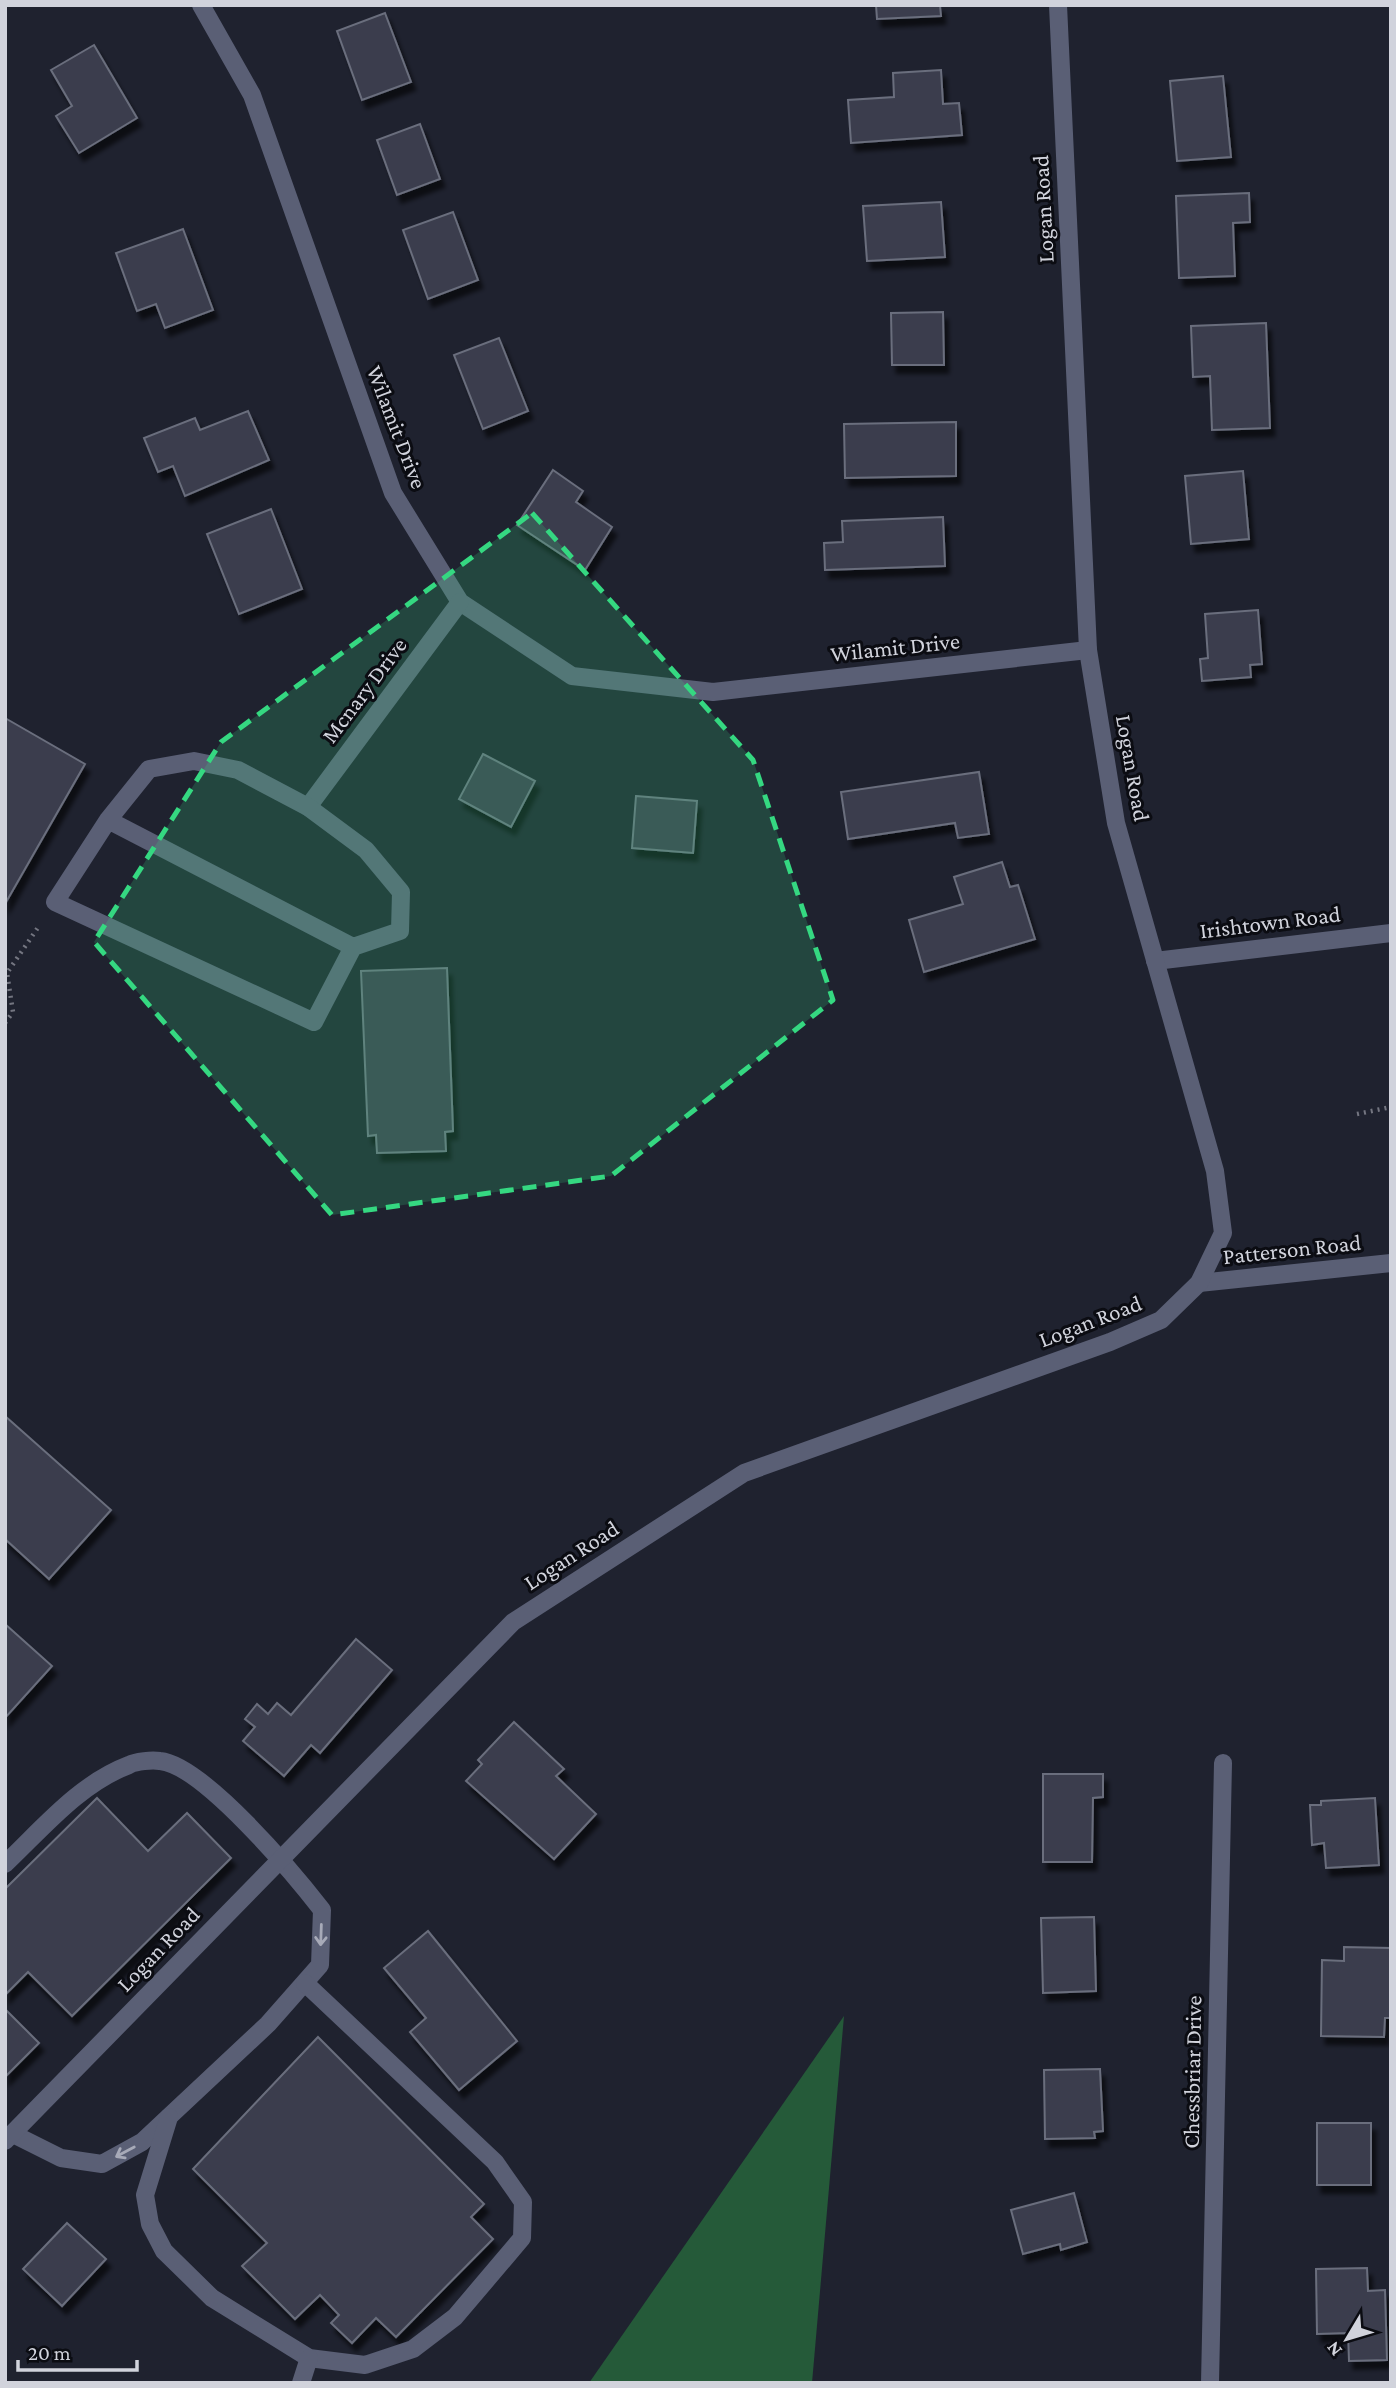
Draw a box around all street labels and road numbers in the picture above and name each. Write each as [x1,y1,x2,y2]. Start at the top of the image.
street label: Logan Road [1027,154,1059,264]
street label: Wilamit Drive [362,362,432,492]
street label: Wilamit Drive [829,627,961,667]
street label: Mcnary Drive [316,632,412,748]
street label: Logan Road [1111,713,1155,823]
street label: Irishtown Road [1198,900,1342,944]
street label: Patterson Road [1222,1229,1362,1269]
street label: Logan Road [1035,1290,1145,1352]
street label: Logan Road [519,1515,623,1595]
street label: Logan Road [111,1901,205,1997]
street label: Chessbriar Drive [1178,1995,1206,2149]

